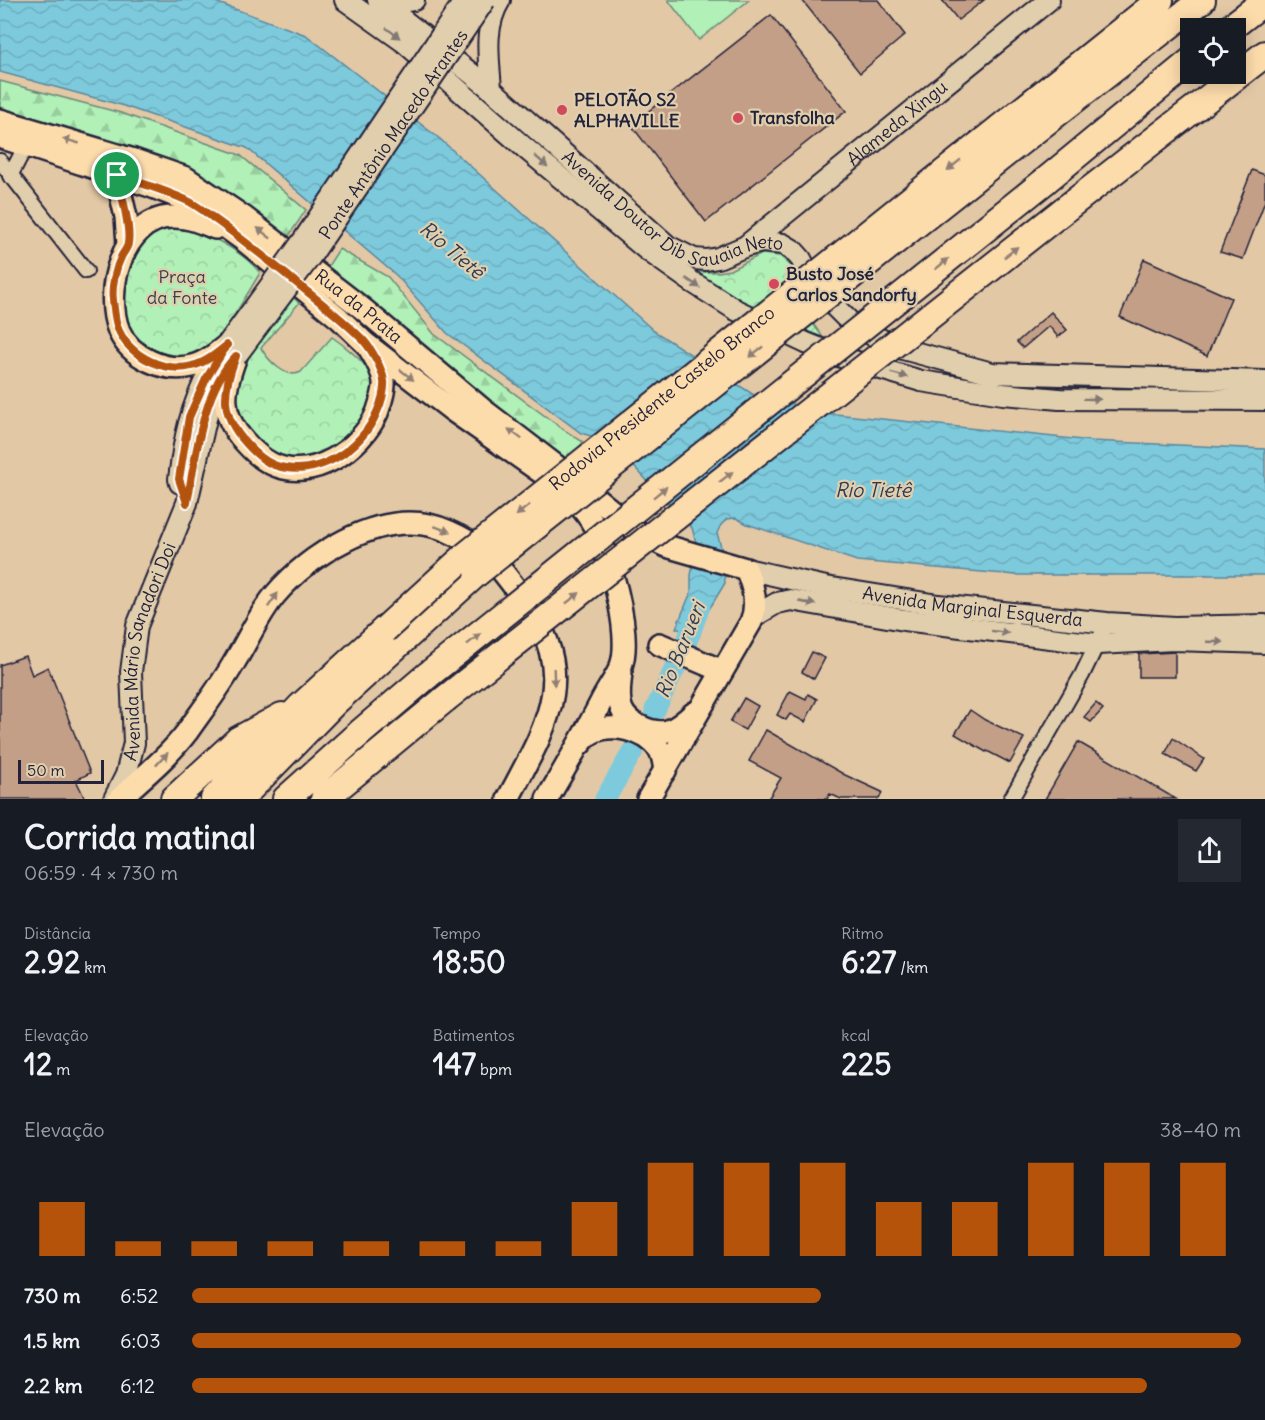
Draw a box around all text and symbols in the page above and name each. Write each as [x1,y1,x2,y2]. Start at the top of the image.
map controls [1180,18,1246,84]
button: locate [1180,18,1246,84]
street label: Ponte Antônio Macedo Arantes [314,25,473,244]
one-way arrow [386,27,401,39]
street label: Alameda Xingu [842,75,952,170]
place label: PELOTÃO S2 ALPHAVILLE [574,88,680,132]
marker: PELOTÃO S2 ALPHAVILLE [555,103,569,117]
place label: Transfolha [750,106,835,129]
marker: Transfolha [731,111,745,125]
one-way arrow [62,136,80,146]
street label: Avenida Doutor Dib Sauaia Neto [557,145,784,271]
pin [91,149,142,200]
one-way arrow [533,154,548,167]
icon: arrive [100,158,133,191]
one-way arrow [947,158,962,171]
water label: Rio Tietê [415,216,491,285]
one-way arrow [256,227,272,240]
one-way arrow [1003,245,1019,258]
one-way arrow [935,258,950,271]
place label: Busto José Carlos Sandorfy [786,262,917,306]
street label: Rua da Prata [310,264,407,348]
park label: Praça da Fonte [147,265,217,309]
one-way arrow [685,277,701,288]
marker: Busto José Carlos Sandorfy [767,277,781,291]
street label: Rodovia Presidente Castelo Branco [544,301,779,495]
one-way arrow [748,345,763,357]
one-way arrow [399,368,414,380]
one-way arrow [890,371,908,380]
one-way arrow [1083,394,1102,404]
one-way arrow [507,428,522,440]
one-way arrow [718,470,734,483]
water label: Rio Tietê [835,477,913,502]
one-way arrow [652,485,668,498]
one-way arrow [516,503,531,516]
one-way arrow [433,525,451,535]
street label: Avenida Mário Sanadori Doi [118,539,181,763]
street label: Avenida Marginal Esquerda [861,581,1084,631]
one-way arrow [565,591,581,604]
one-way arrow [267,592,279,608]
water label: Rio Barueri [649,596,711,701]
one-way arrow [798,599,817,608]
one-way arrow [991,627,1010,637]
one-way arrow [466,633,481,646]
one-way arrow [1206,637,1225,646]
one-way arrow [550,668,559,687]
one-way arrow [155,752,169,767]
scale bar [18,757,104,784]
text: 50 m [27,760,65,780]
text: Corrida matinal [24,816,256,858]
button: share [1178,819,1241,882]
text: 06:59 · 4 × 730 m [24,860,178,885]
text: Distância [24,923,91,943]
text: Tempo [433,923,481,943]
text: Ritmo [841,923,884,943]
text: 2.92 [24,943,80,981]
text: 18:50 [433,943,506,981]
text: 6:27 [841,943,897,981]
text: km [80,957,106,977]
text: /km [897,957,928,977]
text: Elevação [24,1025,88,1045]
text: Batimentos [433,1025,515,1045]
text: kcal [841,1025,870,1045]
text: 12 [24,1045,52,1083]
text: 147 [433,1045,476,1083]
text: 225 [841,1045,891,1083]
text: m [52,1059,70,1079]
text: bpm [476,1059,512,1079]
text: Elevação [24,1117,105,1142]
text: 38–40 m [1160,1117,1241,1142]
text: 730 m [24,1283,81,1308]
text: 6:52 [120,1283,159,1308]
text: 1.5 km [24,1328,80,1353]
text: 6:03 [120,1328,161,1353]
text: 2.2 km [24,1373,83,1398]
text: 6:12 [120,1373,155,1398]

